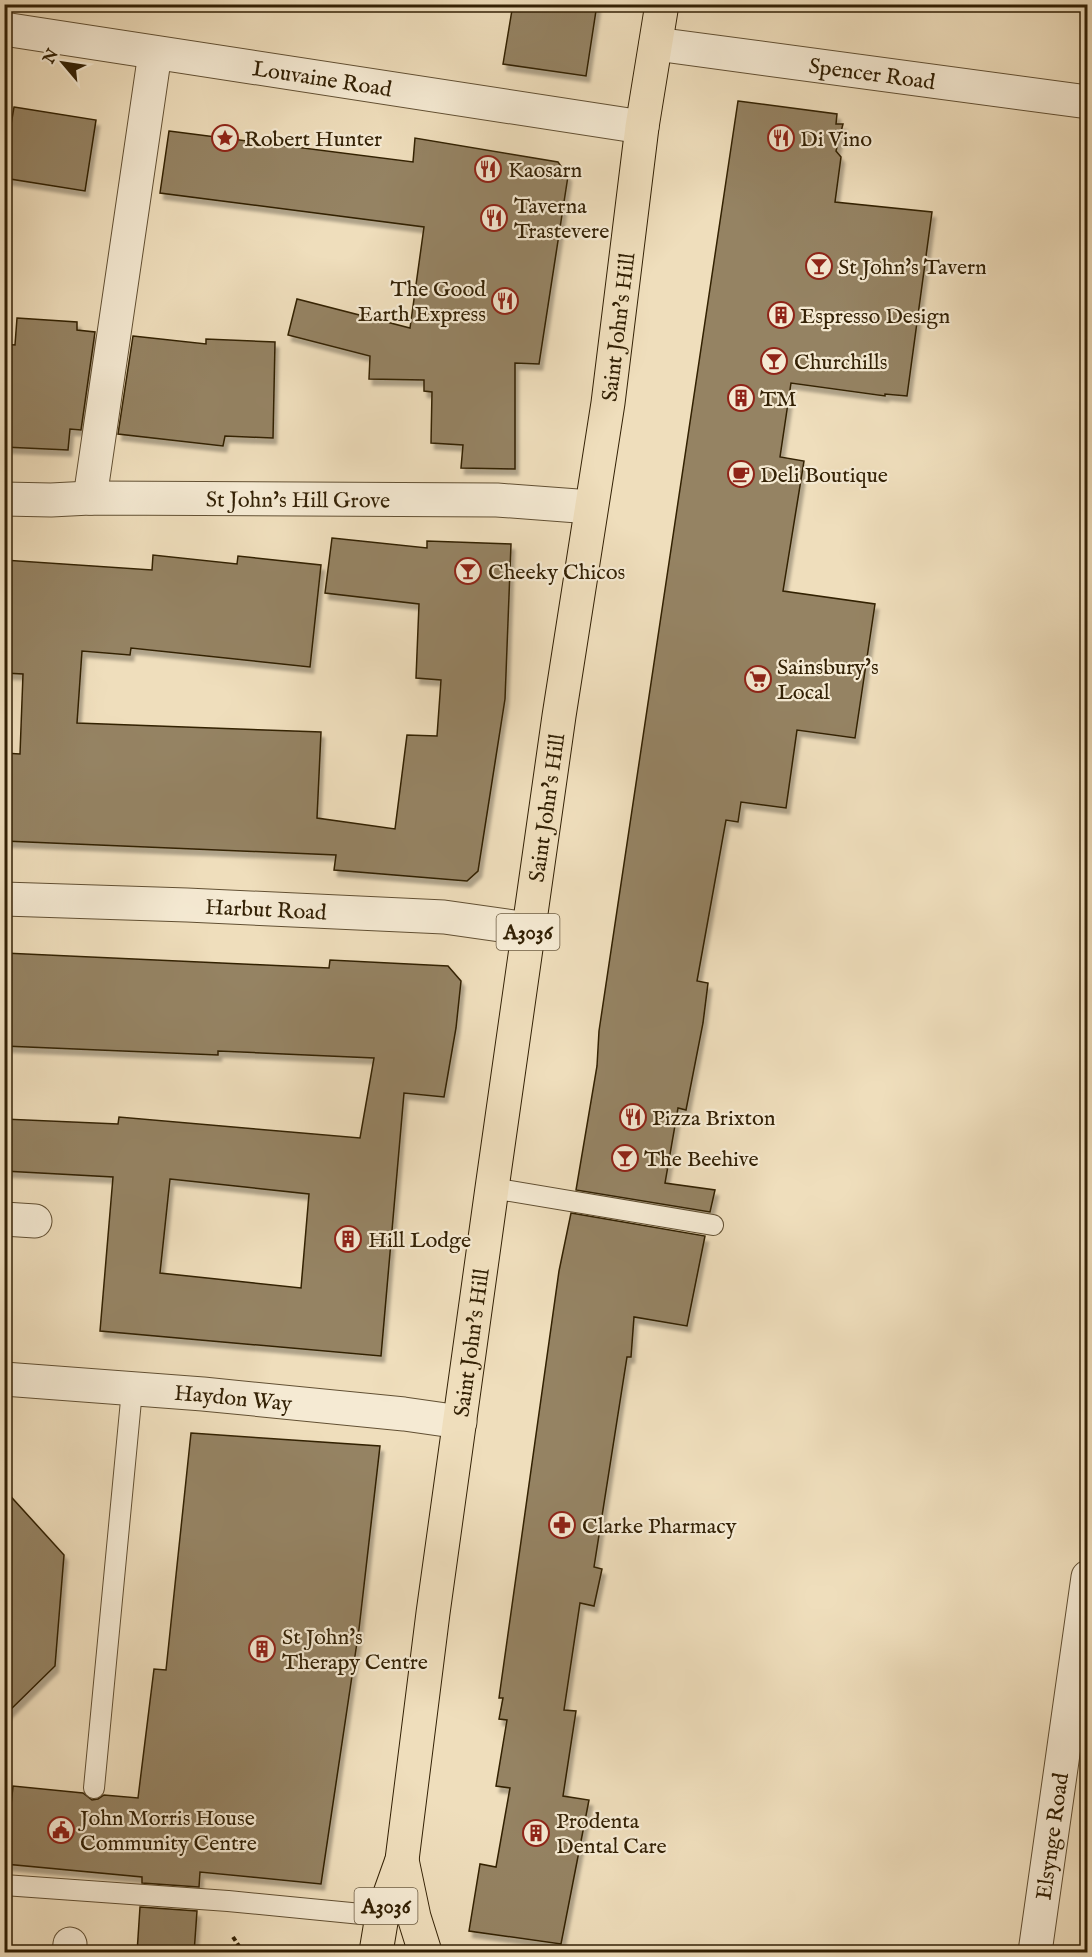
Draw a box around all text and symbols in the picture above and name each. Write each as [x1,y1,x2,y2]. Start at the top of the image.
north arrow [33,33,93,93]
text: N [39,46,64,68]
street label: Spencer Road [807,53,937,97]
street label: Louvaine Road [250,55,394,104]
place icon: Robert Hunter [210,123,240,153]
restaurant icon: Di Vino [766,123,796,153]
place label: Robert Hunter [244,126,382,154]
place label: Di Vino [800,126,872,154]
restaurant icon: Kaosarn [473,154,503,184]
place label: Kaosarn [508,157,583,185]
place label: Taverna Trastevere [514,193,609,246]
restaurant icon: Taverna Trastevere [479,203,509,233]
street label: Saint John's Hill [596,251,642,403]
bar icon: St John's Tavern [804,251,834,281]
place label: St John's Tavern [838,254,987,282]
place label: The Good Earth Express [358,276,486,329]
restaurant icon: The Good Earth Express [490,286,520,316]
building icon: Espresso Design [766,300,796,330]
place label: Espresso Design [800,303,950,331]
bar icon: Churchills [759,346,789,376]
place label: Churchills [794,349,888,377]
building icon: TM [726,383,756,413]
place label: TM [760,386,797,414]
cafe icon: Deli Boutique [726,459,756,489]
place label: Deli Boutique [760,462,888,490]
street label: St John's Hill Grove [206,487,390,515]
bar icon: Cheeky Chicos [453,556,483,586]
place label: Cheeky Chicos [488,559,625,587]
place label: Sainsbury's Local [777,654,879,707]
supermarket icon: Sainsbury's Local [743,664,773,694]
street label: Saint John's Hill [524,732,572,884]
street label: Harbut Road [204,894,327,928]
road number: A3036 [496,914,560,950]
restaurant icon: Pizza Brixton [618,1102,648,1132]
place label: Pizza Brixton [652,1105,776,1133]
bar icon: The Beehive [610,1143,640,1173]
place label: The Beehive [644,1146,759,1174]
building icon: Hill Lodge [333,1224,363,1254]
place label: Hill Lodge [368,1227,471,1255]
street label: Saint John's Hill [448,1267,497,1419]
street label: Haydon Way [173,1380,294,1419]
pharmacy icon: Clarke Pharmacy [547,1510,577,1540]
place label: Clarke Pharmacy [582,1513,737,1541]
place label: St John's Therapy Centre [282,1624,428,1677]
building icon: St John's Therapy Centre [247,1634,277,1664]
street label: Elsynge Road [1031,1771,1076,1902]
place label: John Morris House Community Centre [77,1805,257,1858]
place label: Prodenta Dental Care [556,1808,667,1861]
public building icon: John Morris House Community Centre [46,1815,76,1845]
building icon: Prodenta Dental Care [521,1818,551,1848]
road number: A3036 [354,1888,418,1924]

